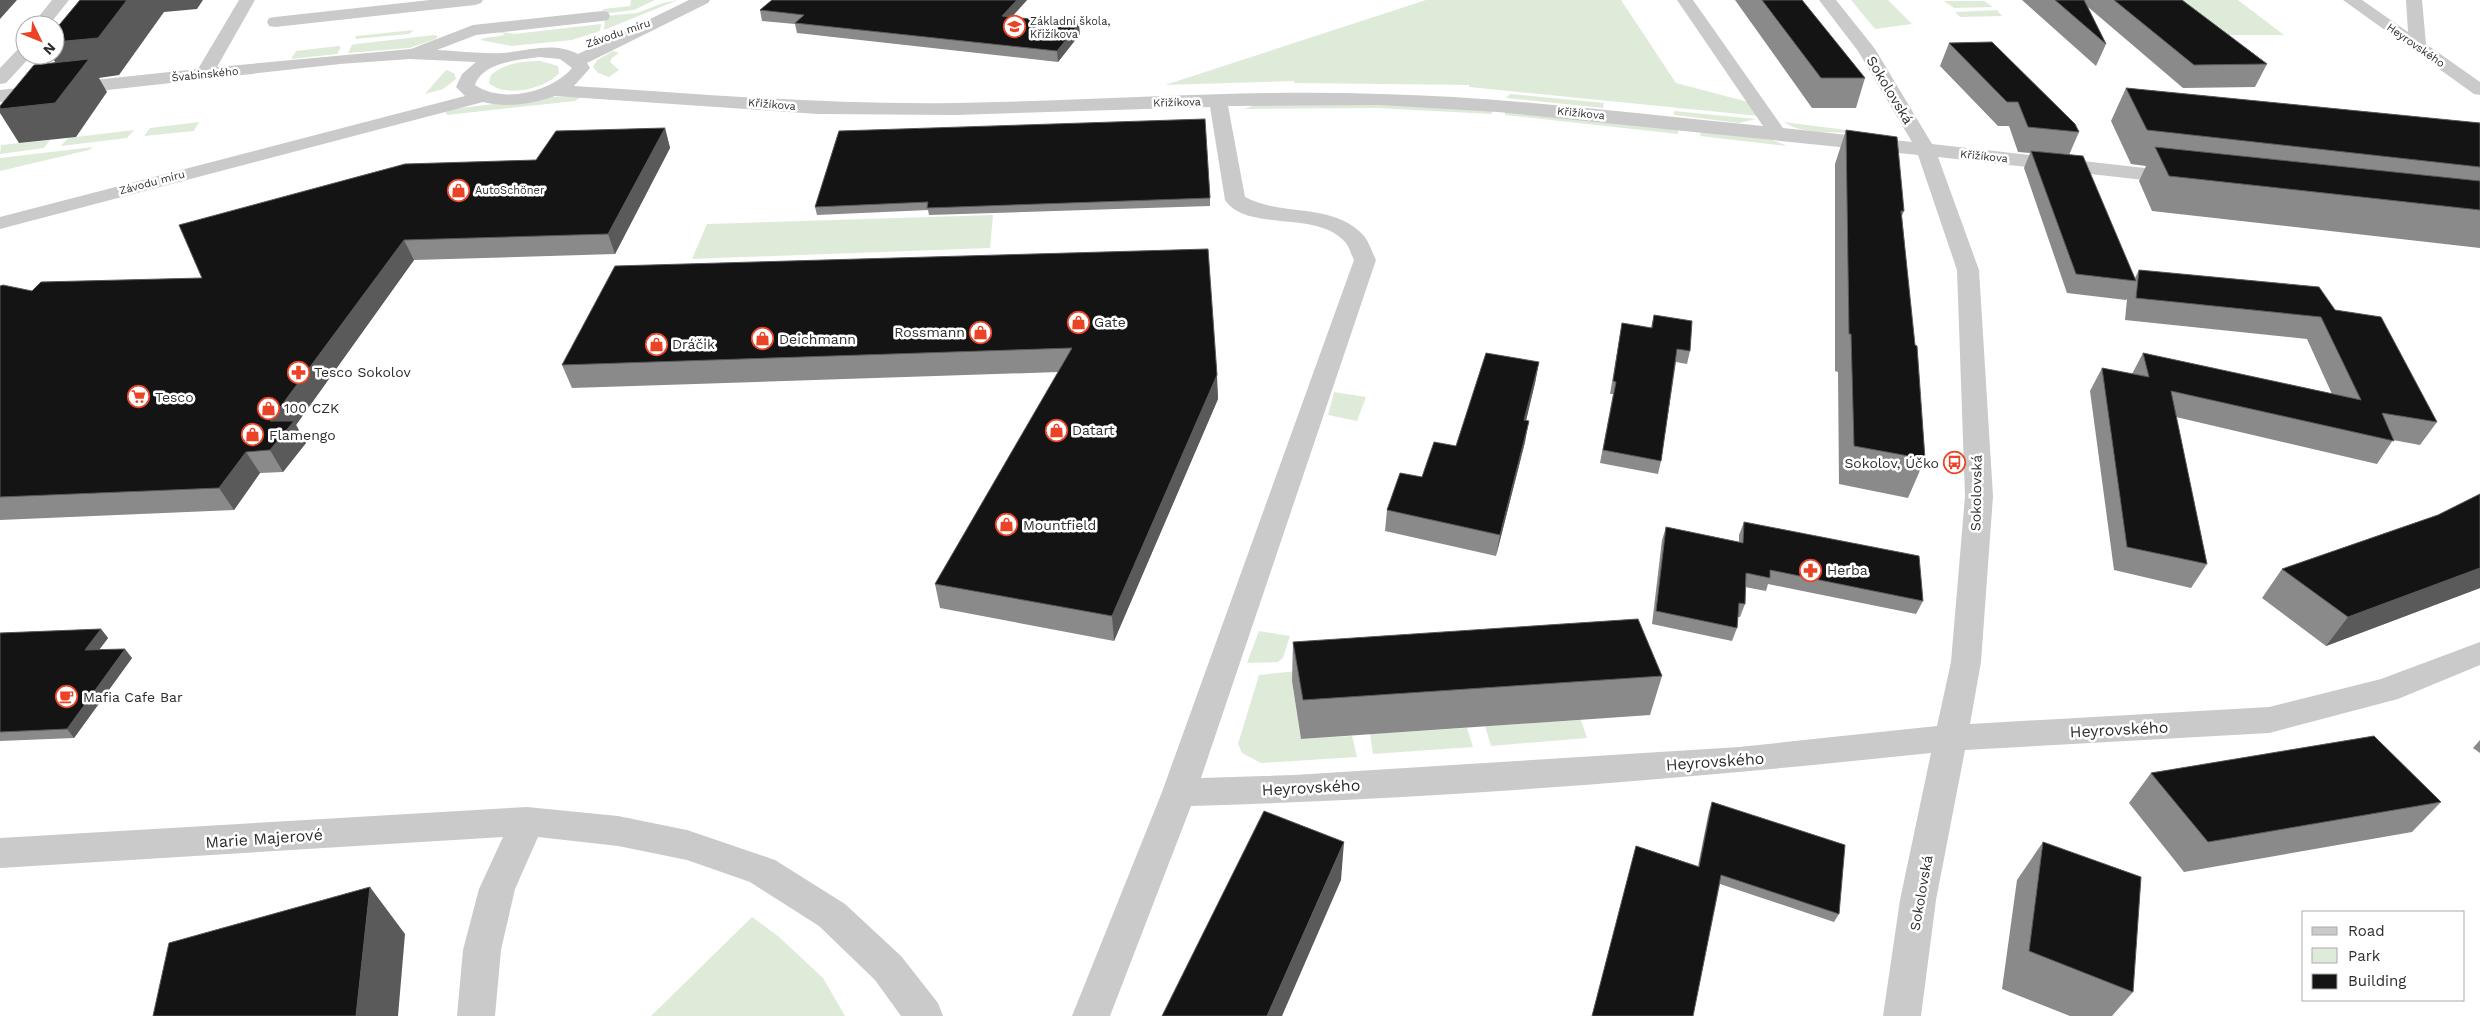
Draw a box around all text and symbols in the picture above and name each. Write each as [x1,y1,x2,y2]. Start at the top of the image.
north arrow [15,15,65,65]
school or university icon: Základní škola, Křižíkova [1002,15,1026,39]
place label: Základní škola, Křižíkova [1030,15,1110,41]
street label: Závodu míru [584,16,652,51]
street label: Heyrovského [2384,21,2447,70]
text: N [40,40,59,58]
street label: Sokolovská [1863,53,1917,127]
street label: Švabinského [171,64,239,84]
street label: Křižíkova [1153,95,1201,110]
street label: Křižíkova [748,96,796,113]
street label: Křižíkova [1556,105,1605,122]
street label: Křižíkova [1959,148,2008,165]
street label: Závodu míru [118,167,186,197]
shop icon: AutoSchöner [447,178,471,202]
place label: AutoSchöner [475,184,545,197]
shop icon: Gate [1066,310,1090,334]
place label: Gate [1094,314,1126,330]
shop icon: Rossmann [969,320,993,344]
place label: Rossmann [894,324,965,340]
shop icon: Deichmann [751,327,775,351]
place label: Deichmann [779,331,856,347]
shop icon: Dráčik [644,332,668,356]
place label: Dráčik [672,336,715,352]
pharmacy icon: Tesco Sokolov [286,360,310,384]
place label: Tesco Sokolov [314,364,412,380]
supermarket icon: Tesco [127,385,151,409]
place label: Tesco [155,389,194,405]
shop icon: 100 CZK [256,396,280,420]
place label: 100 CZK [284,400,339,416]
shop icon: Datart [1044,418,1068,442]
place label: Datart [1072,422,1115,438]
shop icon: Flamengo [241,423,265,447]
place label: Flamengo [269,427,336,443]
bus stop icon: Sokolov, Účko [1943,451,1967,475]
place label: Sokolov, Účko [1844,455,1939,471]
street label: Sokolovská [1967,455,1985,531]
shop icon: Mountfield [995,513,1019,537]
place label: Mountfield [1023,517,1096,533]
pharmacy icon: Herba [1799,558,1823,582]
place label: Herba [1827,562,1868,578]
cafe icon: Mafia Cafe Bar [55,685,79,709]
place label: Mafia Cafe Bar [83,689,183,705]
street label: Heyrovského [2069,717,2169,742]
street label: Heyrovského [1665,749,1765,774]
street label: Heyrovského [1261,775,1361,800]
street label: Marie Majerové [205,825,323,852]
street label: Sokolovská [1906,854,1936,932]
legend [2302,911,2465,1001]
text: Road [2348,922,2385,940]
text: Park [2348,947,2381,965]
text: Building [2348,972,2406,990]

